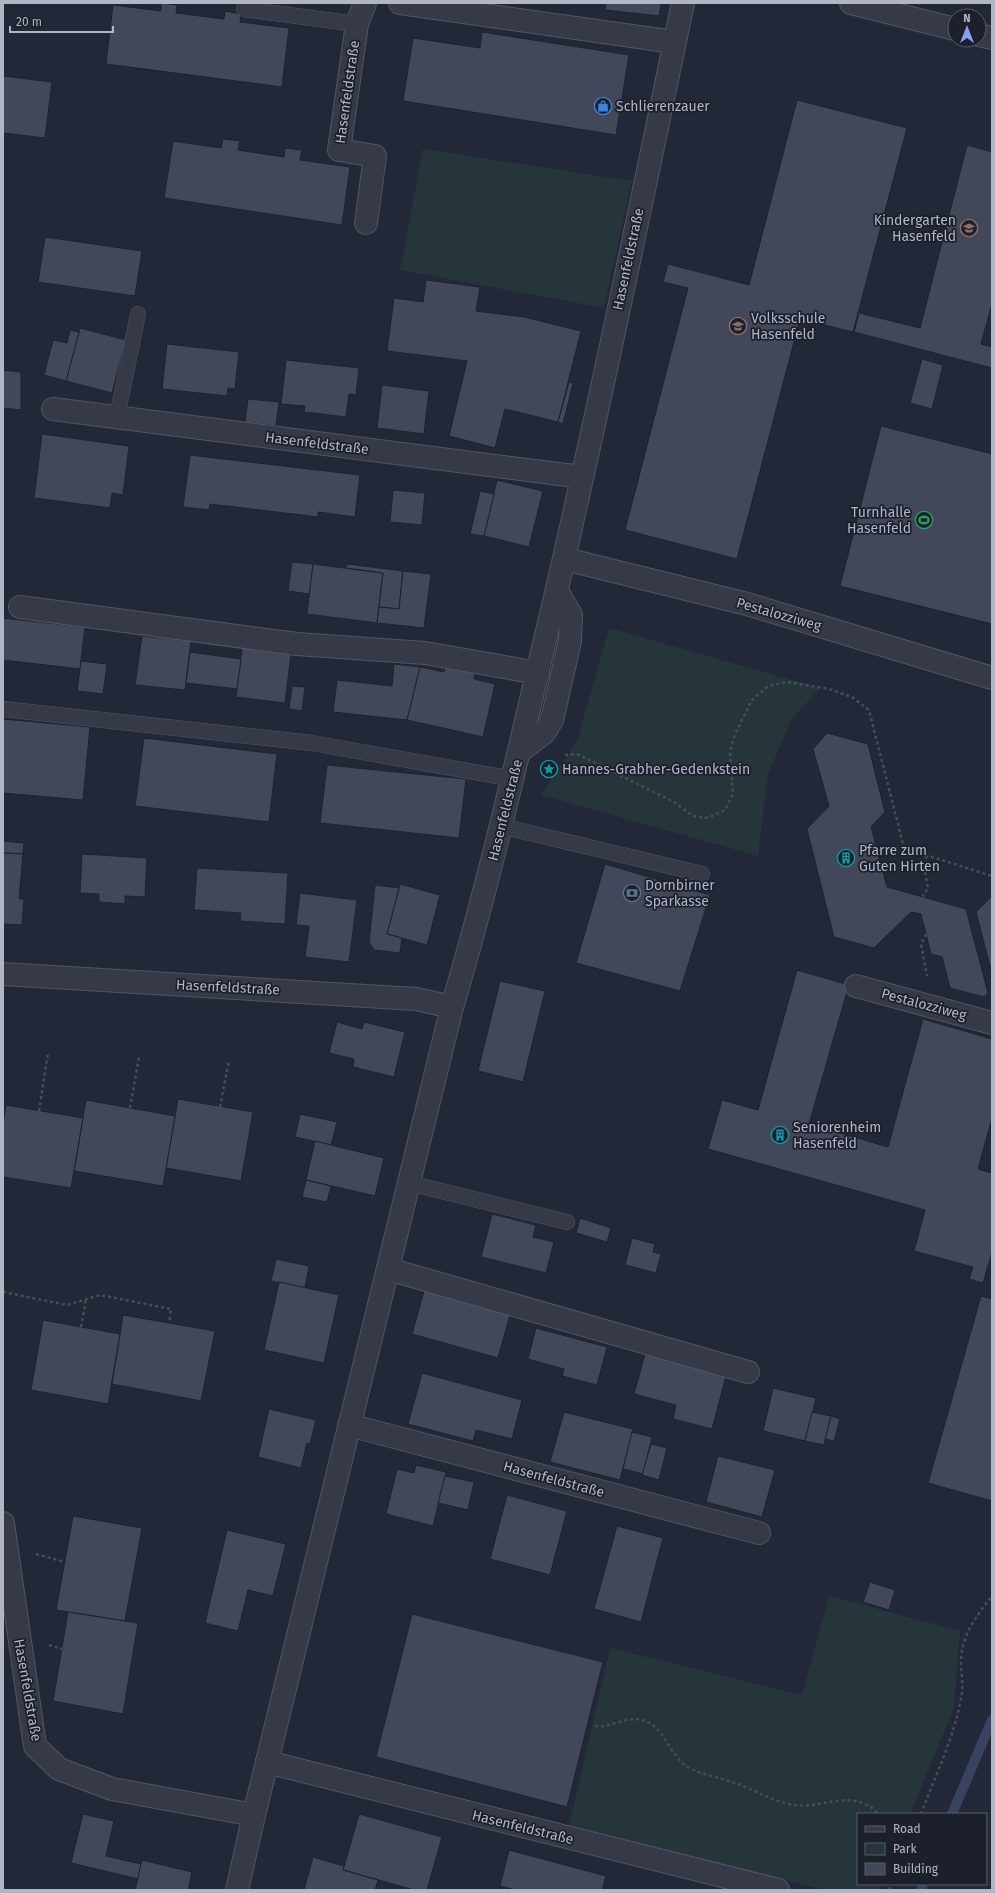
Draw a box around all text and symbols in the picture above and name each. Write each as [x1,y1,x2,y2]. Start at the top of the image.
scale bar [10,8,113,34]
north arrow [947,8,987,48]
text: N [963,12,971,25]
text: 20 m [16,15,42,29]
street label: Hasenfeldstraße [332,39,363,145]
shop icon: Schlierenzauer [593,96,613,116]
place label: Schlierenzauer [616,98,710,115]
street label: Hasenfeldstraße [609,206,648,312]
place label: Kindergarten Hasenfeld [874,212,956,245]
school or university icon: Kindergarten Hasenfeld [959,218,979,238]
place label: Volksschule Hasenfeld [751,310,825,343]
school or university icon: Volksschule Hasenfeld [728,316,748,336]
street label: Hasenfeldstraße [264,429,370,458]
place label: Turnhalle Hasenfeld [847,504,911,537]
sports icon: Turnhalle Hasenfeld [914,510,934,530]
street label: Pestalozziweg [734,594,824,635]
street label: Hasenfeldstraße [485,758,526,863]
place icon: Hannes-Grabher-Gedenkstein [539,759,559,779]
place label: Hannes-Grabher-Gedenkstein [562,761,750,778]
place label: Pfarre zum Guten Hirten [859,842,940,875]
building icon: Pfarre zum Guten Hirten [836,848,856,868]
place label: Dornbirner Sparkasse [645,877,715,910]
bank icon: Dornbirner Sparkasse [622,883,642,903]
street label: Hasenfeldstraße [176,976,280,999]
street label: Pestalozziweg [879,985,969,1024]
place label: Seniorenheim Hasenfeld [793,1119,881,1152]
building icon: Seniorenheim Hasenfeld [770,1125,790,1145]
street label: Hasenfeldstraße [501,1458,606,1501]
street label: Hasenfeldstraße [10,1637,45,1743]
street label: Hasenfeldstraße [470,1807,575,1848]
legend [857,1813,987,1885]
text: Road [893,1822,921,1836]
text: Park [893,1842,917,1856]
text: Building [893,1862,939,1876]

